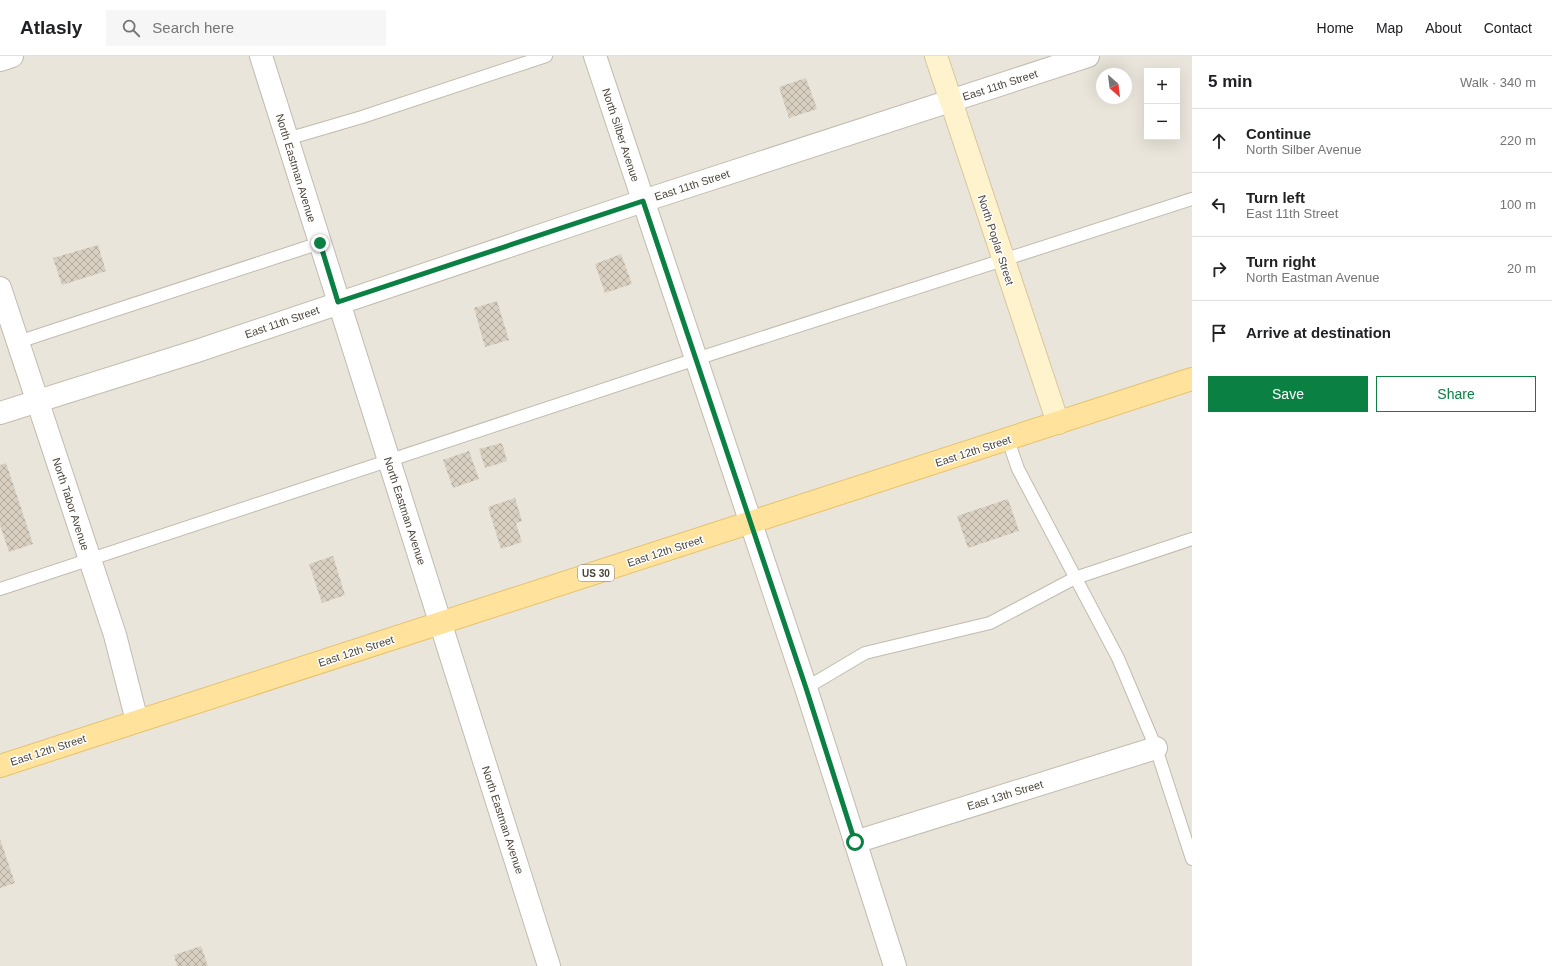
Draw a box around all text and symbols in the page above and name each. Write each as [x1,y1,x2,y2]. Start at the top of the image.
search box [106,10,386,46]
text: Atlasly [20,17,82,38]
icon: search [120,17,142,39]
text: Search here [152,19,234,36]
text: Home [1317,20,1354,36]
text: Map [1376,20,1403,36]
text: About [1425,20,1462,36]
text: Contact [1484,20,1532,36]
street label: East 11th Street [961,67,1039,103]
north arrow [1096,68,1132,104]
map controls [1144,68,1180,140]
button: + [1144,68,1180,104]
text: 5 min [1208,72,1252,91]
text: Walk · 340 m [1460,75,1536,90]
street label: North Silber Avenue [600,87,642,183]
button: − [1144,104,1180,140]
street label: North Eastman Avenue [274,112,318,224]
text: Continue [1246,125,1311,142]
icon: ahead [1208,130,1230,152]
text: 220 m [1500,133,1536,148]
text: North Silber Avenue [1246,142,1361,157]
street label: East 11th Street [653,167,731,203]
text: Turn left [1246,189,1305,206]
street label: North Poplar Street [976,193,1016,287]
icon: left [1208,194,1230,216]
text: 100 m [1500,197,1536,212]
text: East 11th Street [1246,206,1338,221]
route end [311,234,329,252]
text: Turn right [1246,253,1316,270]
icon: right [1208,258,1230,280]
text: 20 m [1507,261,1536,276]
text: North Eastman Avenue [1246,270,1379,285]
street label: East 11th Street [243,304,321,340]
icon: arrive [1208,322,1230,344]
text: Arrive at destination [1246,324,1391,341]
button: Save [1208,376,1368,412]
button: Share [1376,376,1536,412]
street label: East 12th Street [934,433,1012,469]
street label: North Eastman Avenue [382,455,428,567]
street label: North Tabor Avenue [50,456,92,552]
street label: East 12th Street [626,533,704,569]
road number: US 30 [578,565,614,581]
street label: East 12th Street [317,633,395,669]
street label: East 12th Street [9,732,87,768]
street label: North Eastman Avenue [480,764,526,876]
street label: East 13th Street [966,778,1044,812]
route start [846,833,864,851]

